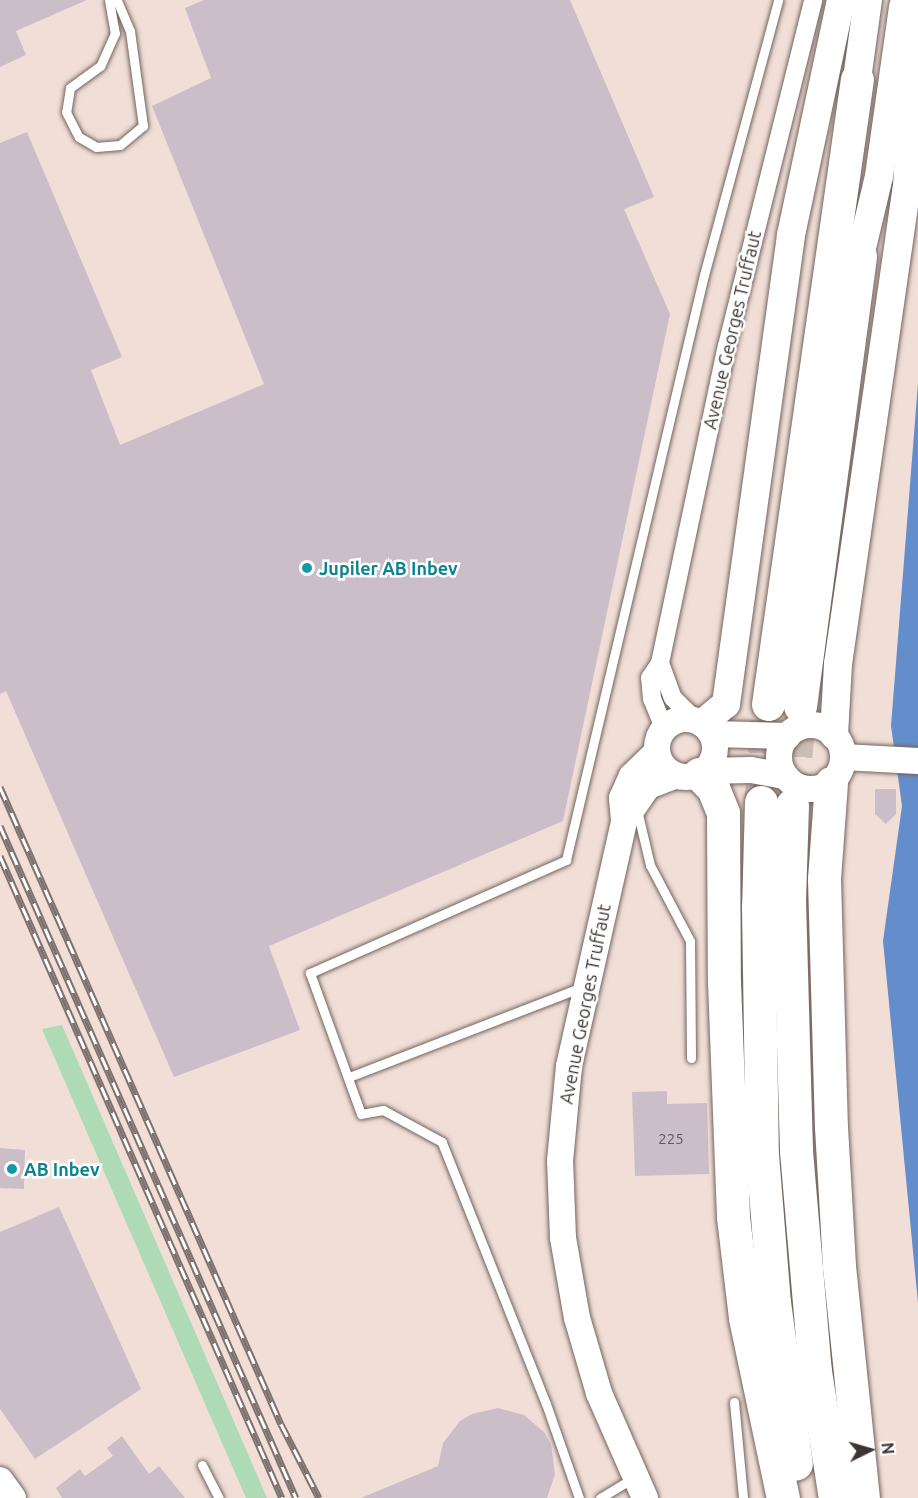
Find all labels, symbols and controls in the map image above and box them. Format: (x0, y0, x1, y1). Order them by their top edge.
street label: Avenue Georges Truffaut (699, 229, 765, 431)
place label: Jupiler AB Inbev (319, 557, 458, 579)
marker: Jupiler AB Inbev (300, 561, 314, 575)
street label: Avenue Georges Truffaut (555, 902, 615, 1106)
house number: 225 (658, 1130, 684, 1148)
place label: AB Inbev (24, 1158, 100, 1180)
marker: AB Inbev (5, 1162, 19, 1176)
north arrow (840, 1420, 900, 1480)
text: N (878, 1442, 897, 1455)

